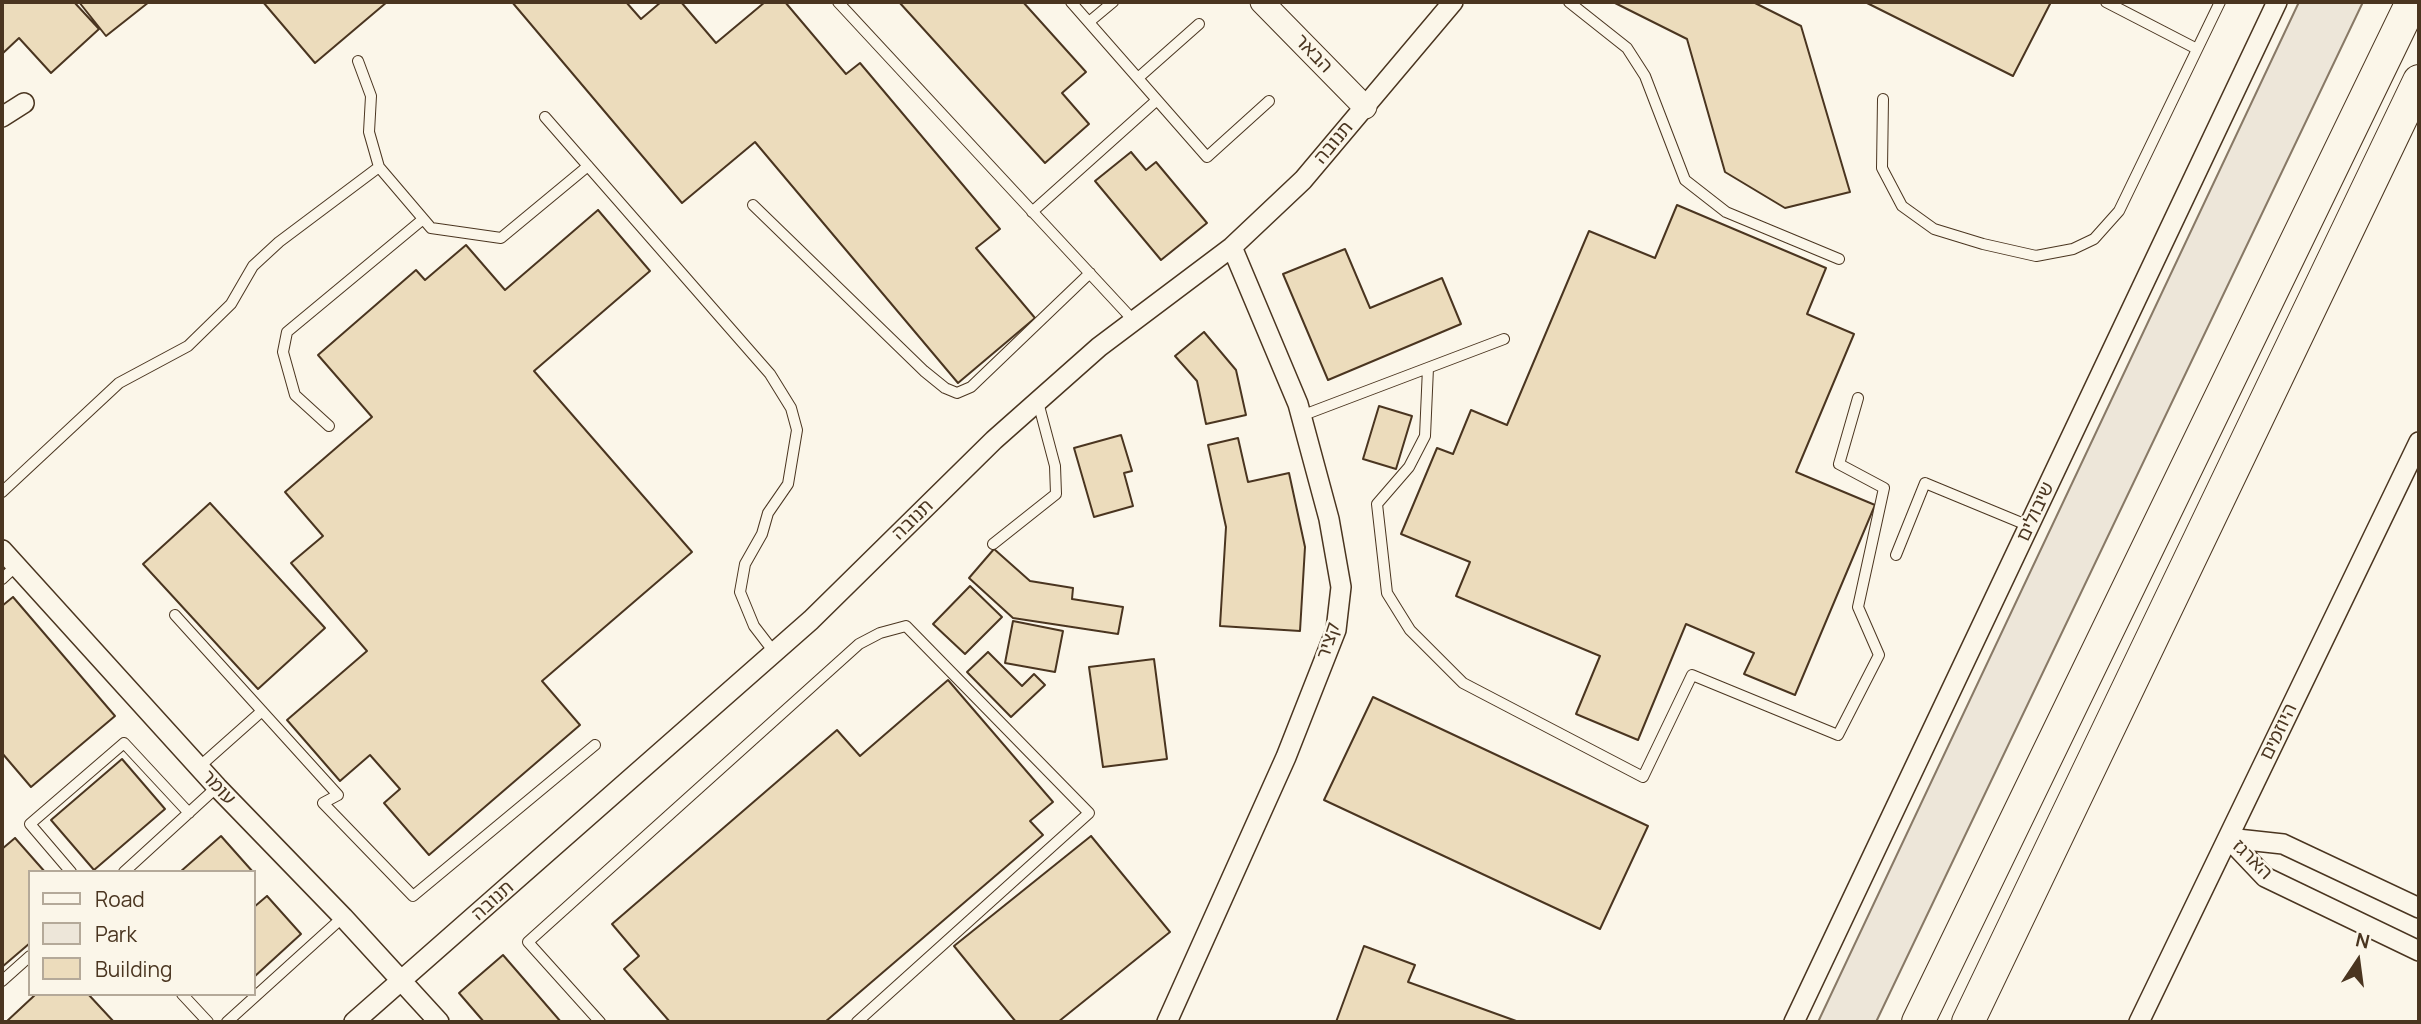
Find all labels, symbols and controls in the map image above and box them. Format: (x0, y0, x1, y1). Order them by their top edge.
street label: הבאר (1289, 30, 1337, 78)
street label: תנובה (1310, 117, 1358, 169)
street label: שיבולים (2012, 479, 2060, 545)
street label: תנובה (888, 495, 938, 545)
street label: קציר (1312, 620, 1346, 662)
street label: היוזמים (2256, 700, 2302, 764)
street label: עומר (196, 766, 240, 810)
street label: הארגז (2227, 835, 2277, 885)
legend (28, 870, 256, 996)
street label: תנובה (467, 876, 519, 926)
text: Road (95, 885, 145, 913)
text: Park (95, 920, 137, 948)
north arrow (2323, 926, 2393, 996)
text: N (2353, 926, 2372, 955)
text: Building (95, 955, 172, 983)

